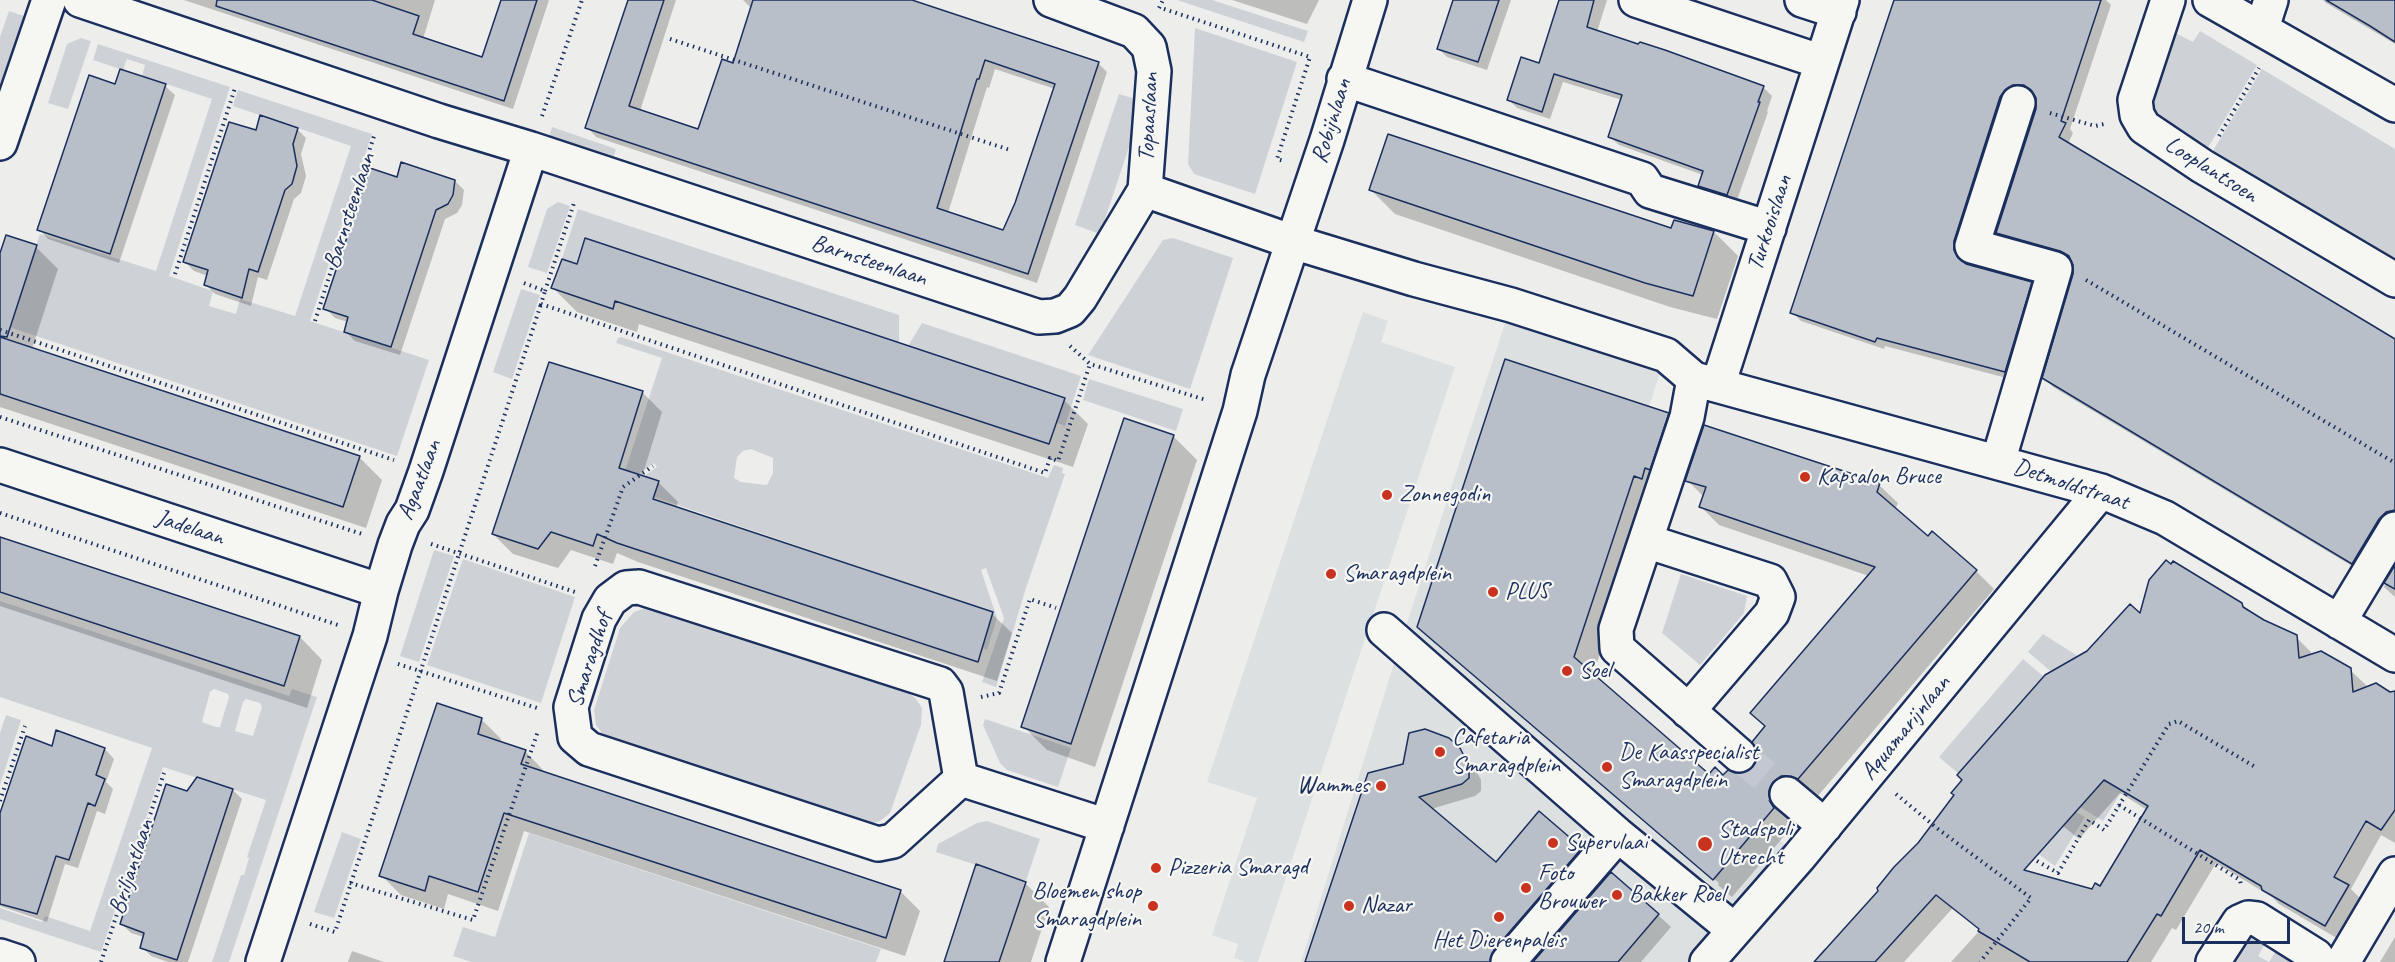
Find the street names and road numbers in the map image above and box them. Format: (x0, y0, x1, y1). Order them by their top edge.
street label: Topaaslaan (1132, 72, 1166, 162)
street label: Robijnlaan (1306, 75, 1358, 167)
street label: Looplantsoen (2159, 130, 2263, 210)
street label: Barnsteenlaan (318, 150, 382, 272)
street label: Turkooislaan (1741, 171, 1799, 275)
street label: Barnsteenlaan (808, 229, 930, 293)
street label: Agaatlaan (392, 436, 448, 524)
street label: Detmoldstraat (2010, 453, 2132, 517)
street label: Jadelaan (152, 503, 228, 553)
street label: Smaragdhof (561, 609, 619, 711)
street label: Aquamarijnlaan (1855, 670, 1957, 786)
street label: Briljantlaan (103, 816, 161, 918)

